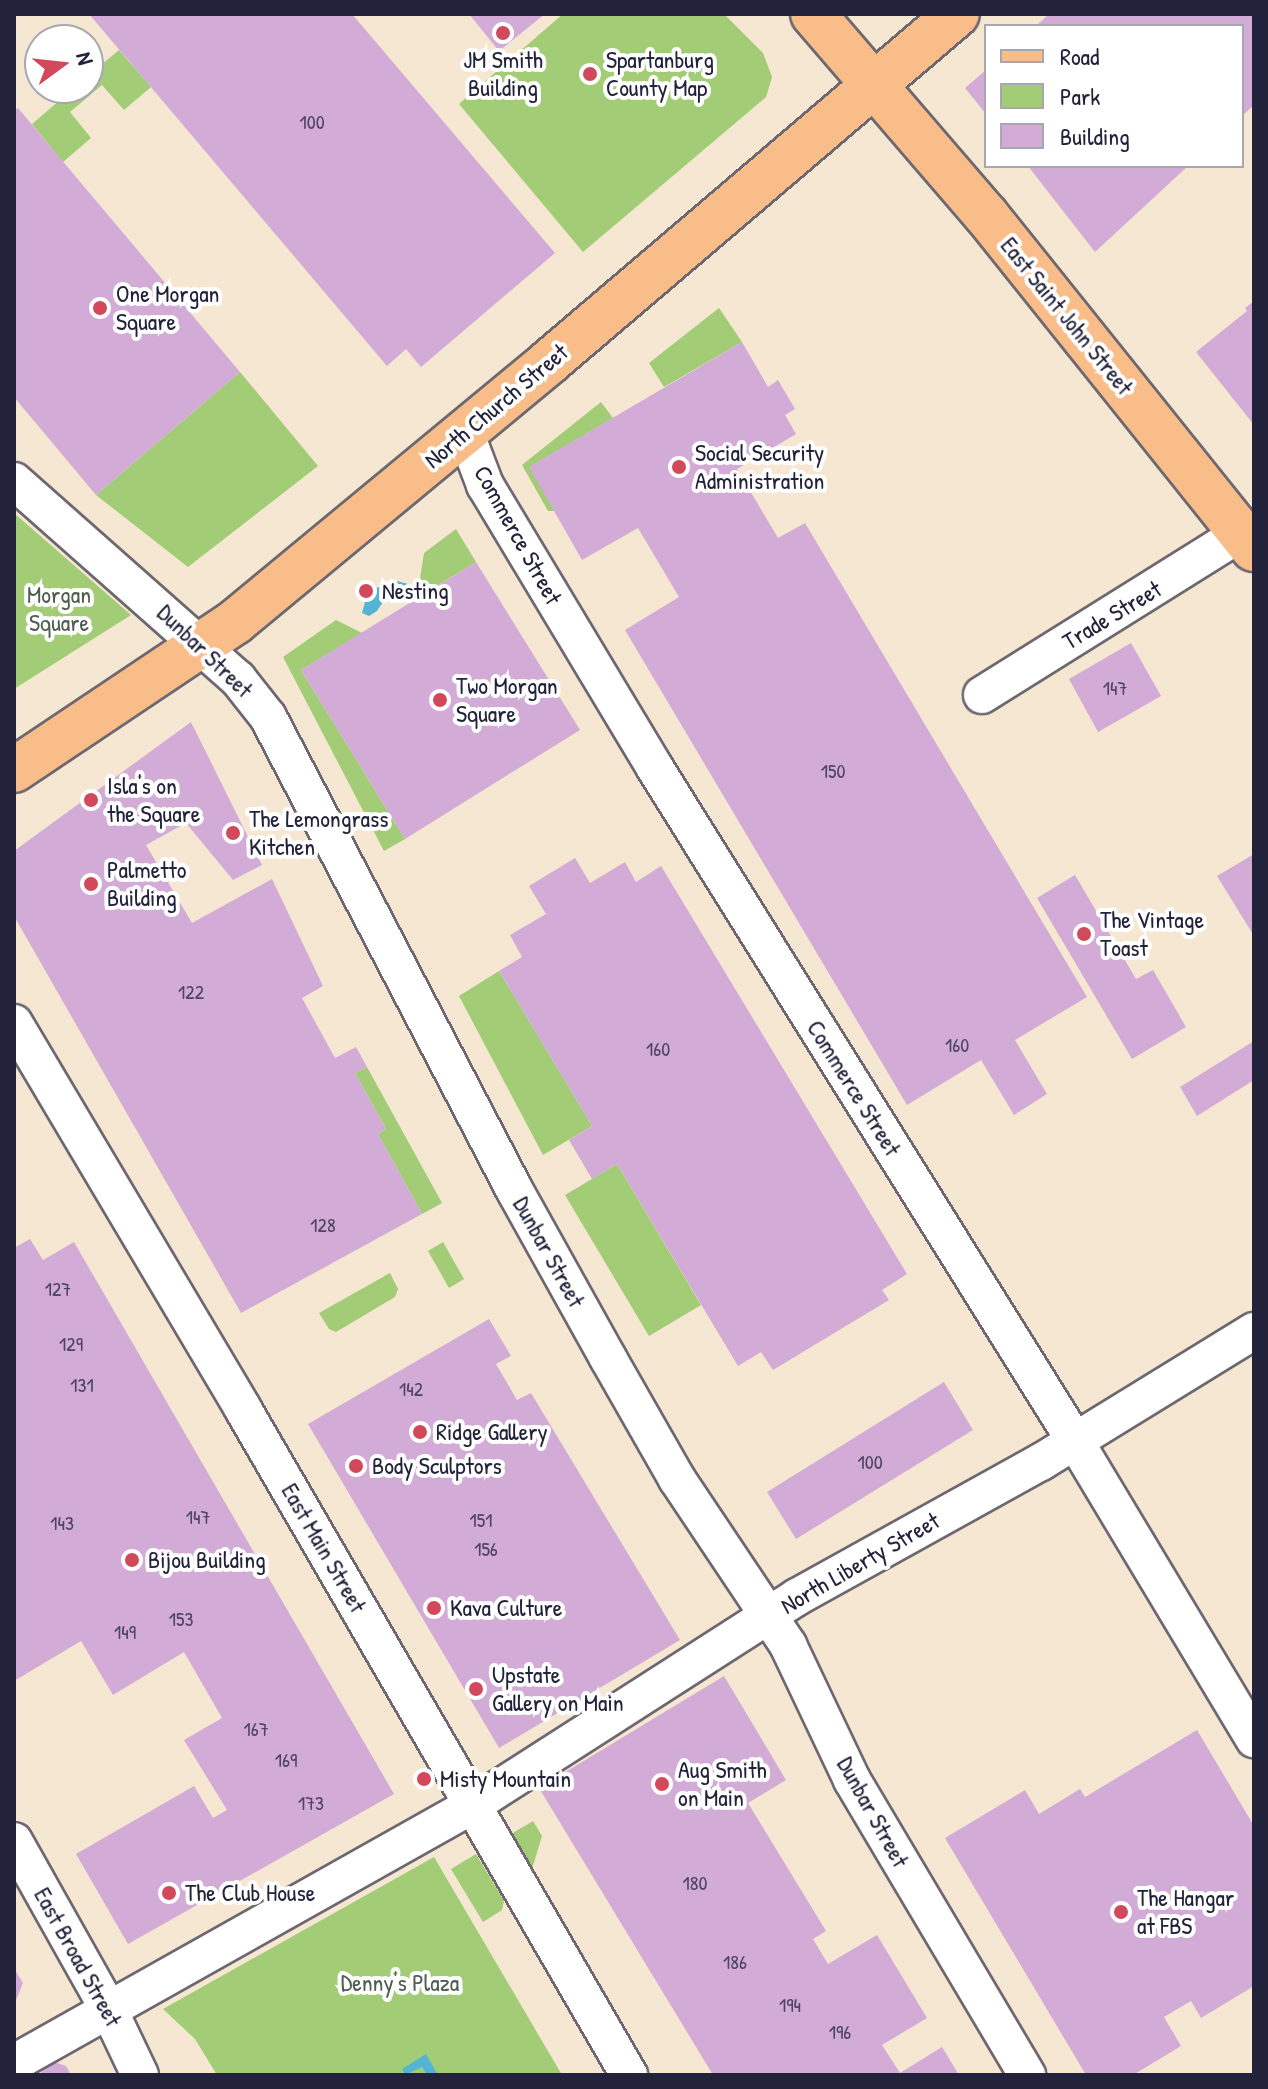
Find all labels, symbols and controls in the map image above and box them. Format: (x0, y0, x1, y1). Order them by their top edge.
north arrow (24, 24, 104, 104)
marker: JM Smith Building (494, 24, 512, 42)
legend (984, 24, 1244, 168)
text: Road (1060, 40, 1099, 72)
place label: JM Smith Building (463, 46, 543, 102)
place label: Spartanburg County Map (606, 46, 714, 102)
text: N (69, 49, 101, 68)
marker: Spartanburg County Map (581, 65, 599, 83)
text: Park (1060, 80, 1100, 112)
house number: 100 (299, 109, 325, 133)
text: Building (1060, 120, 1130, 152)
street label: East Saint John Street (995, 231, 1139, 401)
place label: One Morgan Square (116, 280, 219, 336)
marker: One Morgan Square (91, 299, 109, 317)
street label: North Church Street (418, 338, 574, 474)
place label: Social Security Administration (695, 439, 824, 495)
marker: Social Security Administration (670, 458, 688, 476)
street label: Commerce Street (468, 460, 568, 610)
street label: Trade Street (1057, 574, 1167, 656)
place label: Nesting (382, 577, 449, 605)
park label: Morgan Square (27, 581, 91, 637)
marker: Nesting (357, 582, 375, 600)
street label: Dunbar Street (151, 598, 259, 704)
place label: Two Morgan Square (456, 672, 558, 728)
house number: 147 (1103, 675, 1127, 699)
marker: Two Morgan Square (431, 691, 449, 709)
house number: 150 (821, 758, 845, 782)
place label: Isla's on the Square (107, 772, 200, 828)
marker: Isla's on the Square (82, 791, 100, 809)
place label: The Lemongrass Kitchen (249, 805, 389, 861)
marker: The Lemongrass Kitchen (224, 824, 242, 842)
place label: Palmetto Building (107, 856, 186, 912)
marker: Palmetto Building (82, 875, 100, 893)
place label: The Vintage Toast (1100, 906, 1204, 962)
marker: The Vintage Toast (1075, 925, 1093, 943)
house number: 122 (178, 979, 204, 1003)
street label: Commerce Street (801, 1015, 907, 1161)
house number: 160 (945, 1032, 969, 1056)
house number: 160 (646, 1036, 670, 1060)
street label: Dunbar Street (507, 1192, 591, 1312)
house number: 128 (310, 1212, 336, 1236)
house number: 127 (45, 1276, 71, 1300)
house number: 129 (59, 1331, 83, 1355)
house number: 131 (70, 1372, 94, 1396)
house number: 142 (399, 1376, 423, 1400)
place label: Ridge Gallery (436, 1418, 548, 1446)
marker: Ridge Gallery (411, 1423, 429, 1441)
house number: 100 (857, 1449, 883, 1473)
place label: Body Sculptors (372, 1452, 502, 1480)
marker: Body Sculptors (347, 1457, 365, 1475)
street label: East Main Street (275, 1478, 373, 1618)
house number: 147 (186, 1504, 210, 1528)
street label: North Liberty Street (776, 1506, 944, 1620)
house number: 151 (470, 1507, 492, 1531)
house number: 143 (50, 1510, 74, 1534)
house number: 156 (474, 1536, 498, 1560)
place label: Bijou Building (148, 1546, 266, 1574)
marker: Bijou Building (123, 1551, 141, 1569)
place label: Kava Culture (450, 1594, 562, 1622)
marker: Kava Culture (425, 1599, 443, 1617)
house number: 153 (169, 1606, 193, 1630)
house number: 149 (114, 1619, 136, 1643)
place label: Upstate Gallery on Main (492, 1661, 624, 1717)
marker: Upstate Gallery on Main (467, 1680, 485, 1698)
house number: 167 (243, 1716, 269, 1740)
house number: 169 (275, 1747, 297, 1771)
street label: Dunbar Street (831, 1752, 915, 1872)
place label: Aug Smith on Main (678, 1756, 767, 1812)
place label: Misty Mountain (440, 1765, 571, 1793)
marker: Misty Mountain (415, 1770, 433, 1788)
marker: Aug Smith on Main (653, 1775, 671, 1793)
house number: 173 (298, 1790, 324, 1814)
house number: 180 (683, 1870, 707, 1894)
place label: The Club House (185, 1879, 315, 1907)
street label: East Broad Street (28, 1883, 128, 2031)
marker: The Club House (160, 1884, 178, 1902)
place label: The Hangar at FBS (1137, 1884, 1234, 1940)
marker: The Hangar at FBS (1112, 1903, 1130, 1921)
house number: 186 (723, 1949, 747, 1973)
park label: Denny's Plaza (341, 1969, 459, 1997)
house number: 194 (779, 1992, 801, 2016)
house number: 196 (829, 2019, 851, 2043)

